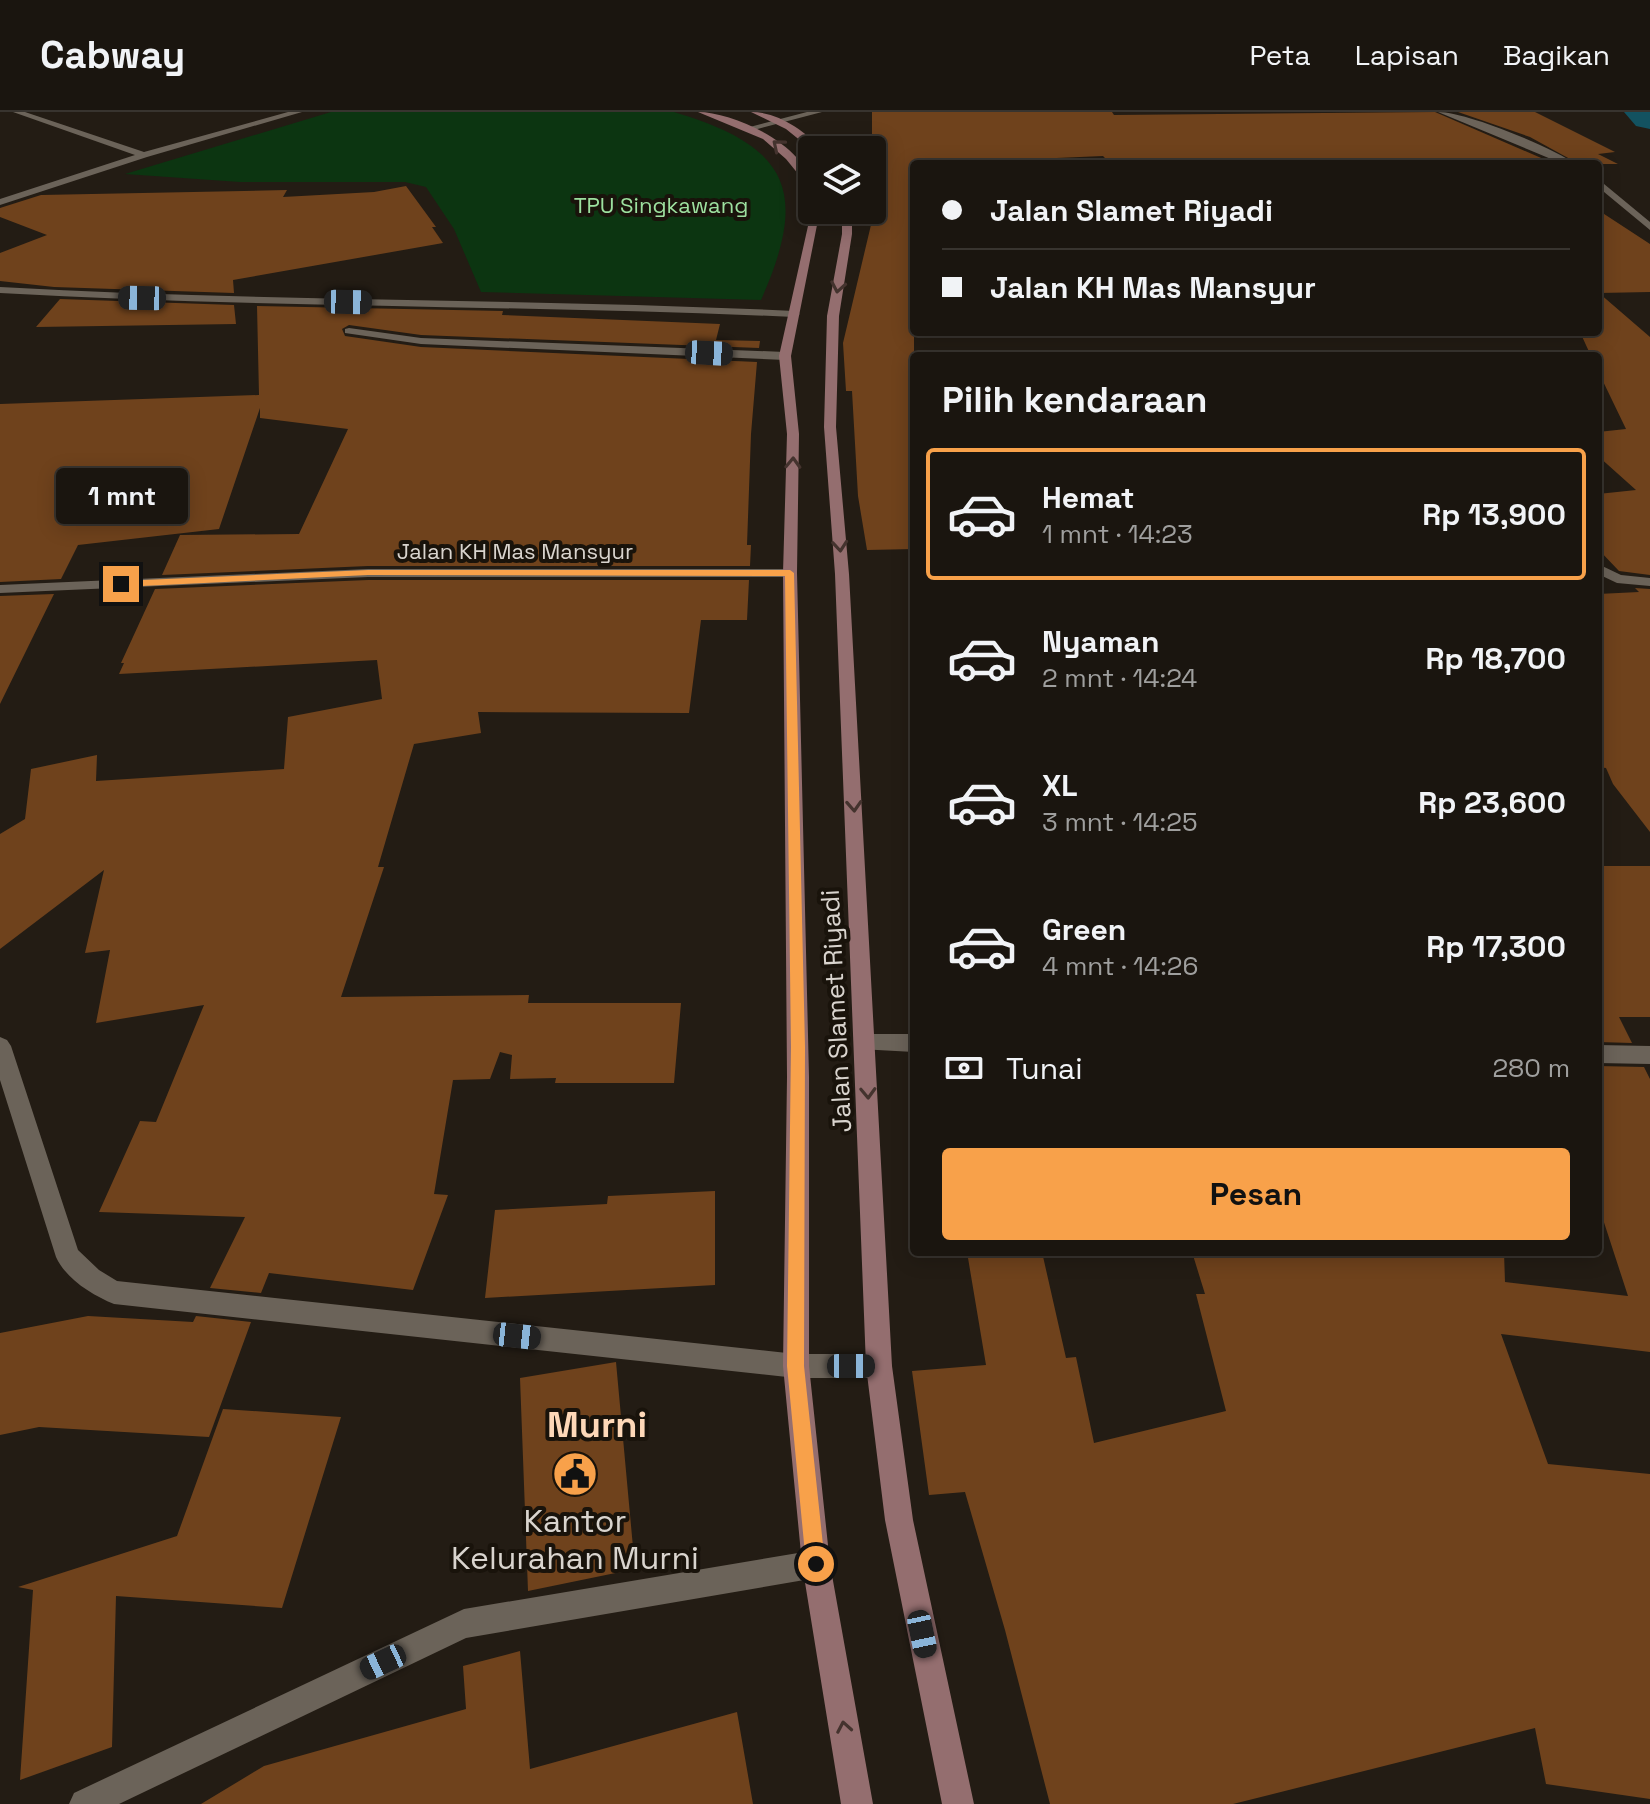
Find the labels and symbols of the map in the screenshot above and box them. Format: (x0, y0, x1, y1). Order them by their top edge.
one-way arrow (773, 140, 788, 155)
park label: TPU Singkawang (574, 191, 748, 219)
one-way arrow (830, 280, 847, 294)
car (118, 286, 166, 310)
car (324, 290, 372, 314)
car (684, 340, 734, 366)
one-way arrow (784, 456, 801, 469)
callout: 1 mnt (55, 468, 187, 524)
street label: Jalan KH Mas Mansyur (397, 537, 633, 565)
one-way arrow (831, 540, 848, 553)
route end (103, 566, 139, 602)
one-way arrow (845, 800, 862, 813)
street label: Jalan Slamet Riyadi (813, 889, 859, 1133)
one-way arrow (860, 1088, 877, 1100)
car (492, 1322, 542, 1350)
car (827, 1354, 875, 1378)
district label: Murni (547, 1402, 647, 1448)
public building icon: Kantor Kelurahan Murni (551, 1450, 599, 1498)
place label: Kantor Kelurahan Murni (451, 1501, 699, 1578)
route start (798, 1546, 834, 1582)
car (905, 1608, 939, 1660)
car (356, 1641, 410, 1683)
one-way arrow (836, 1720, 853, 1734)

